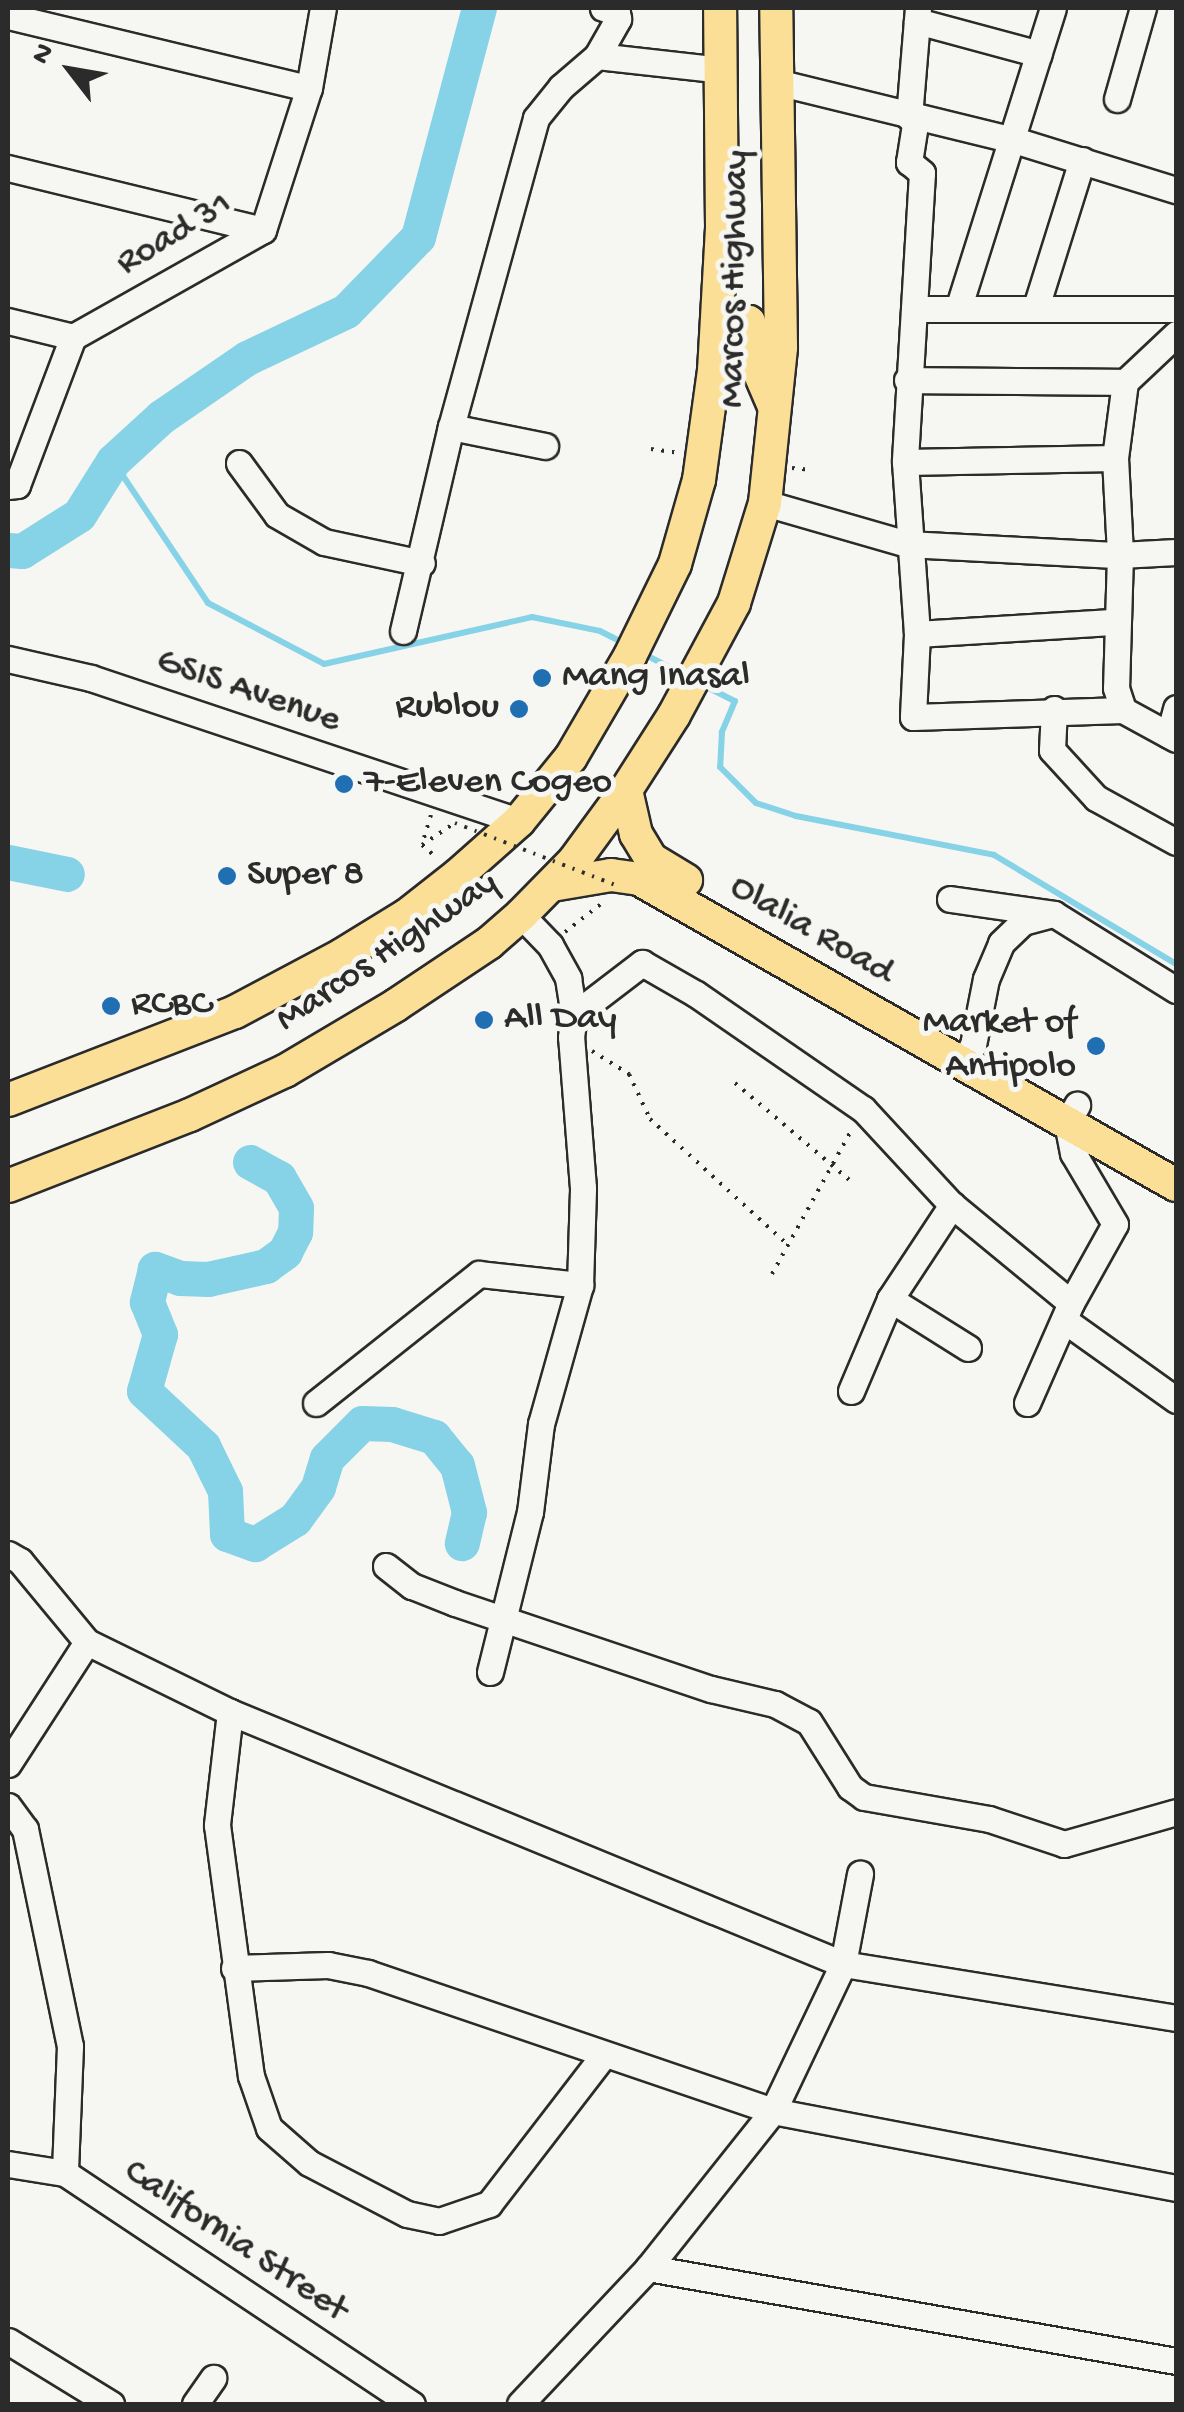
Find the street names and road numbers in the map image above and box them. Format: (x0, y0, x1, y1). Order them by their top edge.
street label: Marcos Highway (711, 150, 761, 408)
street label: Road 31 (109, 183, 241, 287)
street label: GSIS Avenue (150, 639, 346, 745)
street label: Marcos Highway (268, 862, 508, 1044)
street label: Olalia Road (721, 866, 901, 996)
street label: California Street (114, 2150, 356, 2334)

